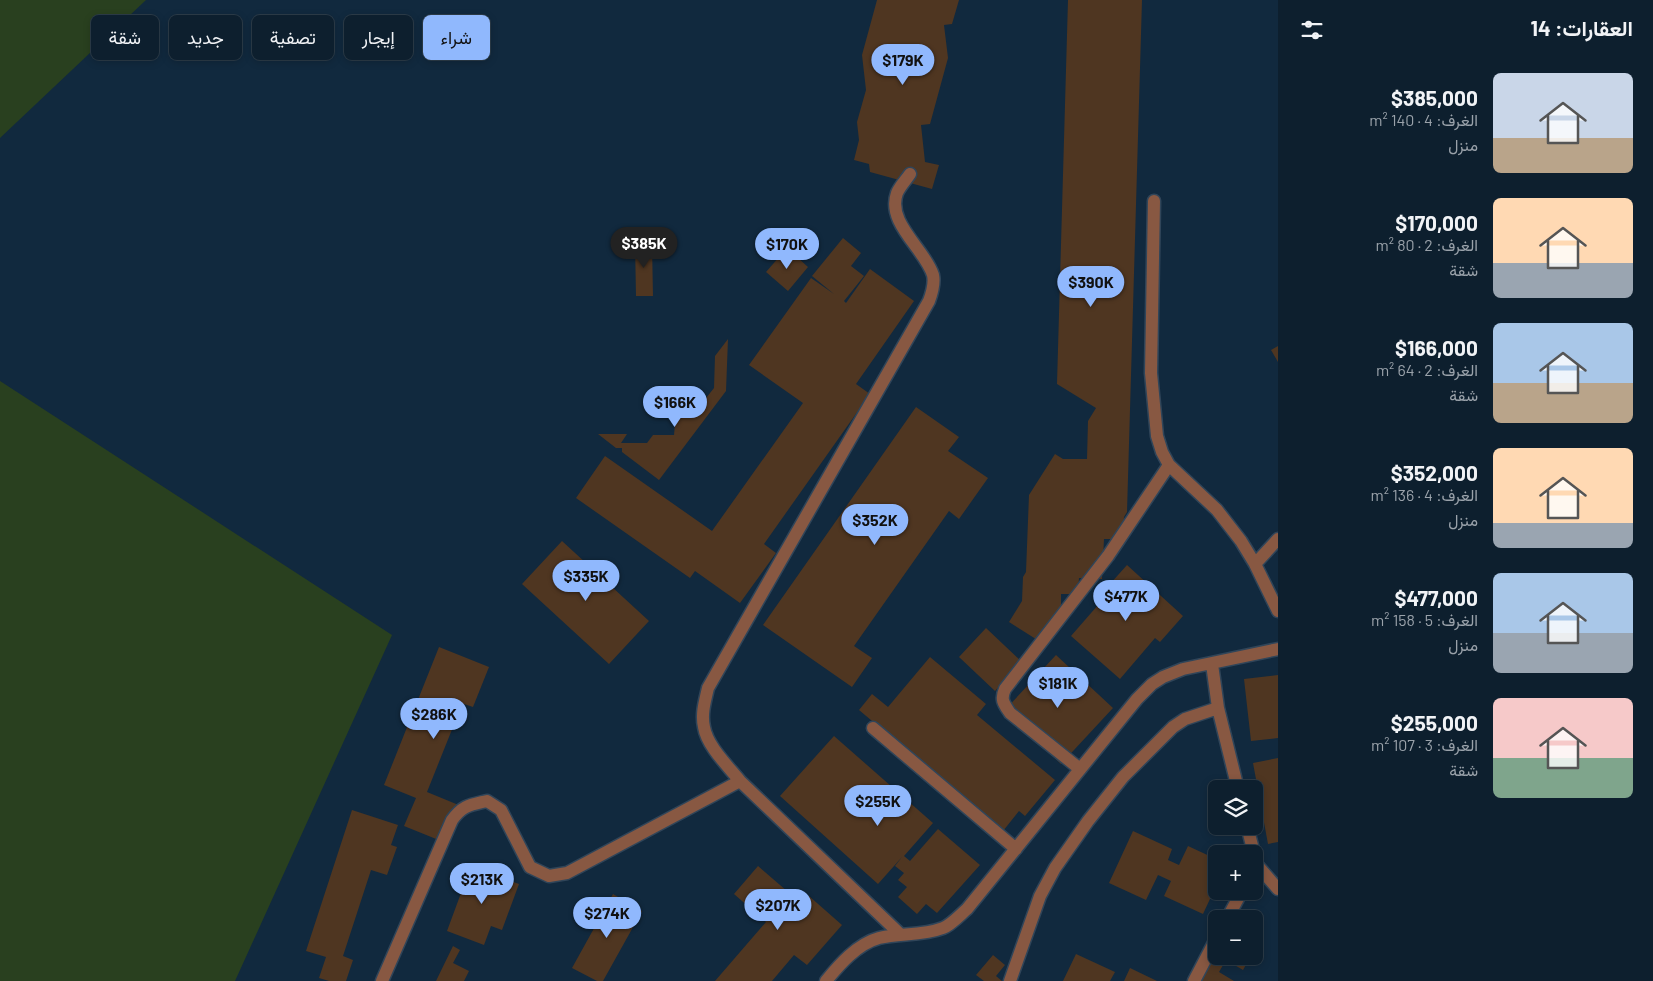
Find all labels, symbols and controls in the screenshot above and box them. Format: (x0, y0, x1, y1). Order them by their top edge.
chip: شقة (91, 15, 159, 60)
chip: جديد (169, 15, 242, 60)
chip: تصفية (252, 15, 334, 60)
chip: إيجار (344, 15, 413, 60)
chip: شراء (423, 15, 490, 60)
text: العقارات: 14 (1531, 15, 1633, 40)
icon: filters (1298, 16, 1326, 44)
pin: $179K (868, 44, 938, 86)
text: $179K (882, 50, 924, 69)
text: $385,000 (1391, 85, 1478, 110)
icon: home (1533, 93, 1593, 153)
text: الغرف: 4 · 140 m² (1369, 110, 1478, 129)
text: منزل (1448, 135, 1478, 154)
text: $170,000 (1395, 210, 1478, 235)
icon: home (1533, 218, 1593, 278)
pin: $385K (609, 226, 679, 269)
pin: $170K (752, 228, 822, 270)
text: $385K (621, 233, 667, 252)
text: $170K (766, 234, 808, 253)
text: الغرف: 2 · 80 m² (1376, 235, 1478, 254)
text: شقة (1449, 260, 1478, 279)
pin: $390K (1056, 266, 1126, 308)
text: $390K (1068, 272, 1114, 291)
text: $166,000 (1395, 335, 1478, 360)
icon: home (1533, 343, 1593, 403)
text: الغرف: 2 · 64 m² (1376, 360, 1478, 379)
text: شقة (1449, 385, 1478, 404)
pin: $166K (640, 386, 710, 428)
text: $166K (654, 392, 696, 411)
text: $352,000 (1391, 460, 1478, 485)
icon: home (1533, 468, 1593, 528)
text: الغرف: 4 · 136 m² (1371, 485, 1478, 504)
pin: $352K (840, 504, 910, 546)
text: $352K (852, 510, 898, 529)
text: منزل (1448, 510, 1478, 529)
pin: $335K (551, 560, 621, 602)
text: $335K (563, 566, 609, 585)
pin: $477K (1091, 580, 1161, 622)
text: $477,000 (1394, 585, 1478, 610)
text: $477K (1104, 586, 1148, 605)
icon: home (1533, 593, 1593, 653)
text: الغرف: 5 · 158 m² (1371, 610, 1478, 629)
text: منزل (1448, 635, 1478, 654)
pin: $181K (1023, 666, 1093, 709)
text: $181K (1039, 673, 1077, 692)
pin: $286K (399, 698, 469, 740)
text: $286K (411, 704, 457, 723)
text: $255,000 (1391, 710, 1478, 735)
icon: home (1533, 718, 1593, 778)
text: الغرف: 3 · 107 m² (1371, 735, 1478, 754)
text: شقة (1449, 760, 1478, 779)
map controls (1208, 780, 1263, 965)
button: layers (1208, 780, 1263, 835)
pin: $255K (843, 784, 913, 827)
text: $255K (855, 791, 901, 810)
button: + (1208, 845, 1263, 900)
pin: $213K (447, 862, 517, 905)
text: $213K (461, 869, 503, 888)
pin: $207K (743, 888, 813, 931)
text: $207K (755, 895, 801, 914)
pin: $274K (572, 896, 642, 939)
text: $274K (584, 903, 630, 922)
button: − (1208, 910, 1263, 965)

